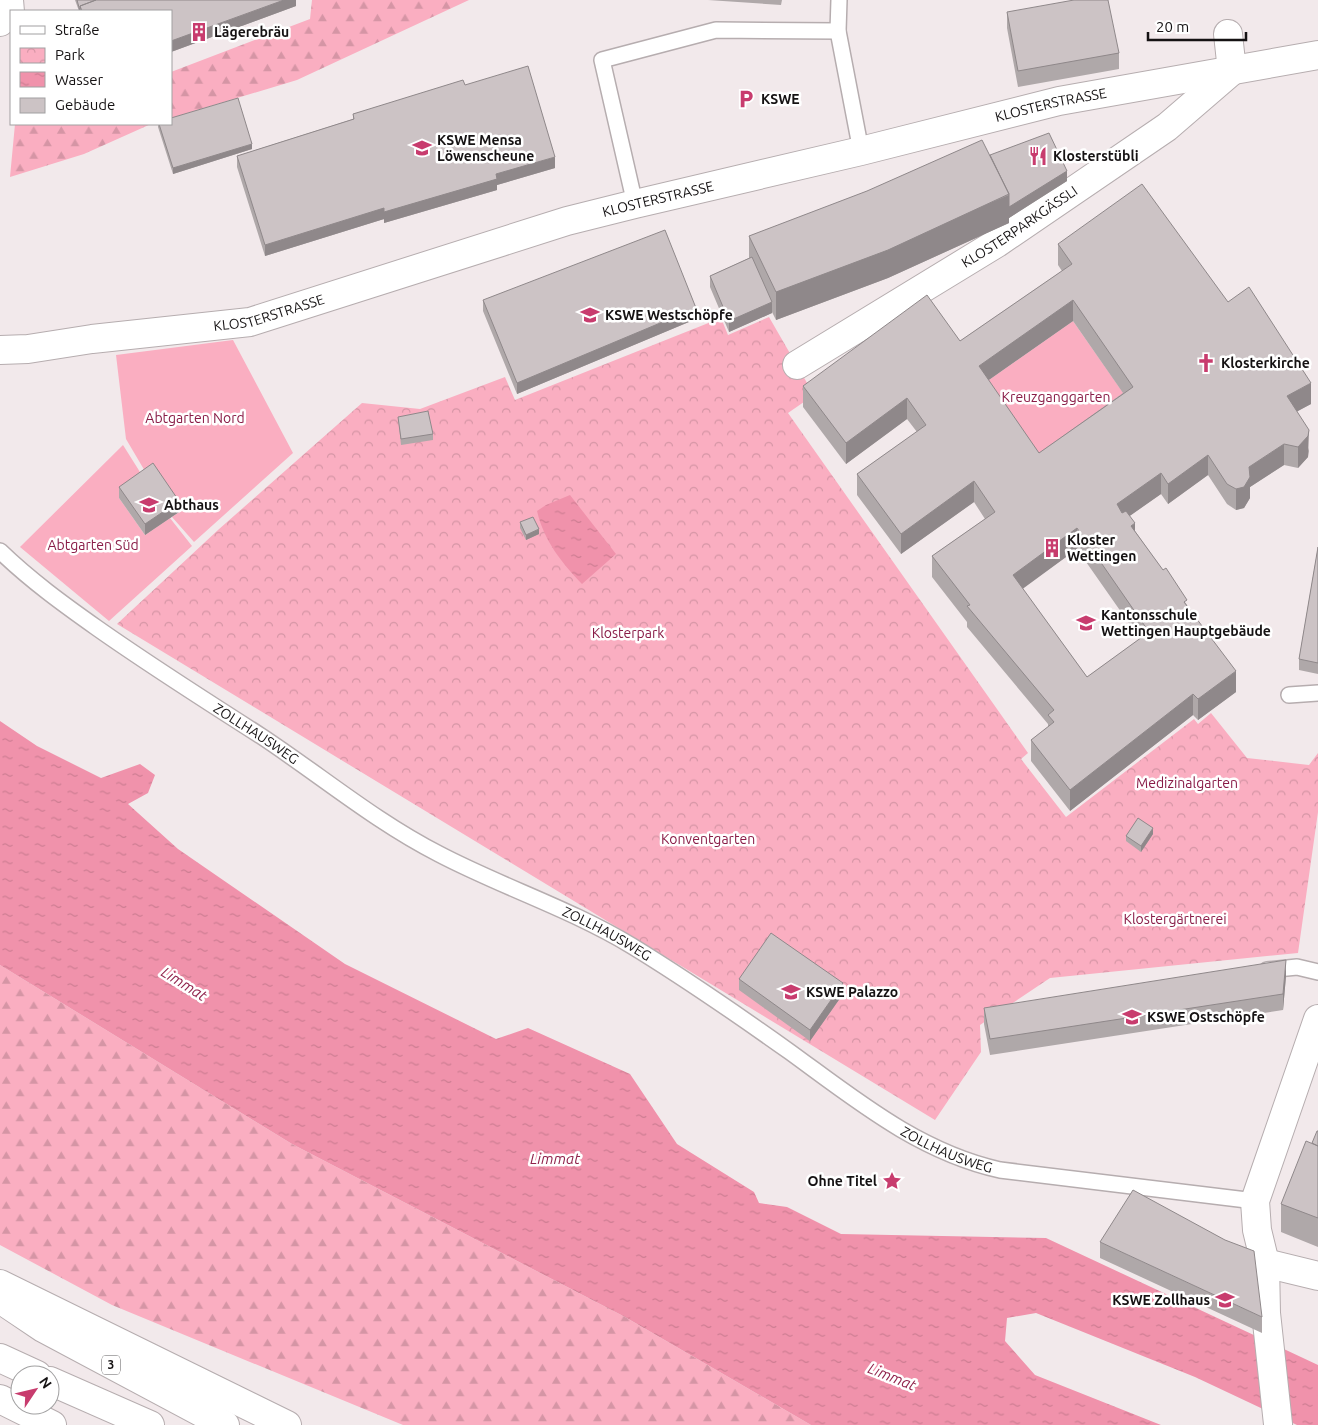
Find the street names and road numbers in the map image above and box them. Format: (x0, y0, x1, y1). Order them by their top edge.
street label: KLOSTERSTRASSE (993, 85, 1108, 125)
street label: KLOSTERSTRASSE (601, 178, 715, 220)
street label: KLOSTERPARKGÄSSLI (959, 183, 1080, 271)
street label: KLOSTERSTRASSE (213, 291, 326, 334)
street label: ZOLLHAUSWEG (211, 700, 302, 767)
street label: ZOLLHAUSWEG (560, 903, 654, 964)
street label: ZOLLHAUSWEG (898, 1123, 994, 1176)
road number: 3 (102, 1356, 120, 1374)

